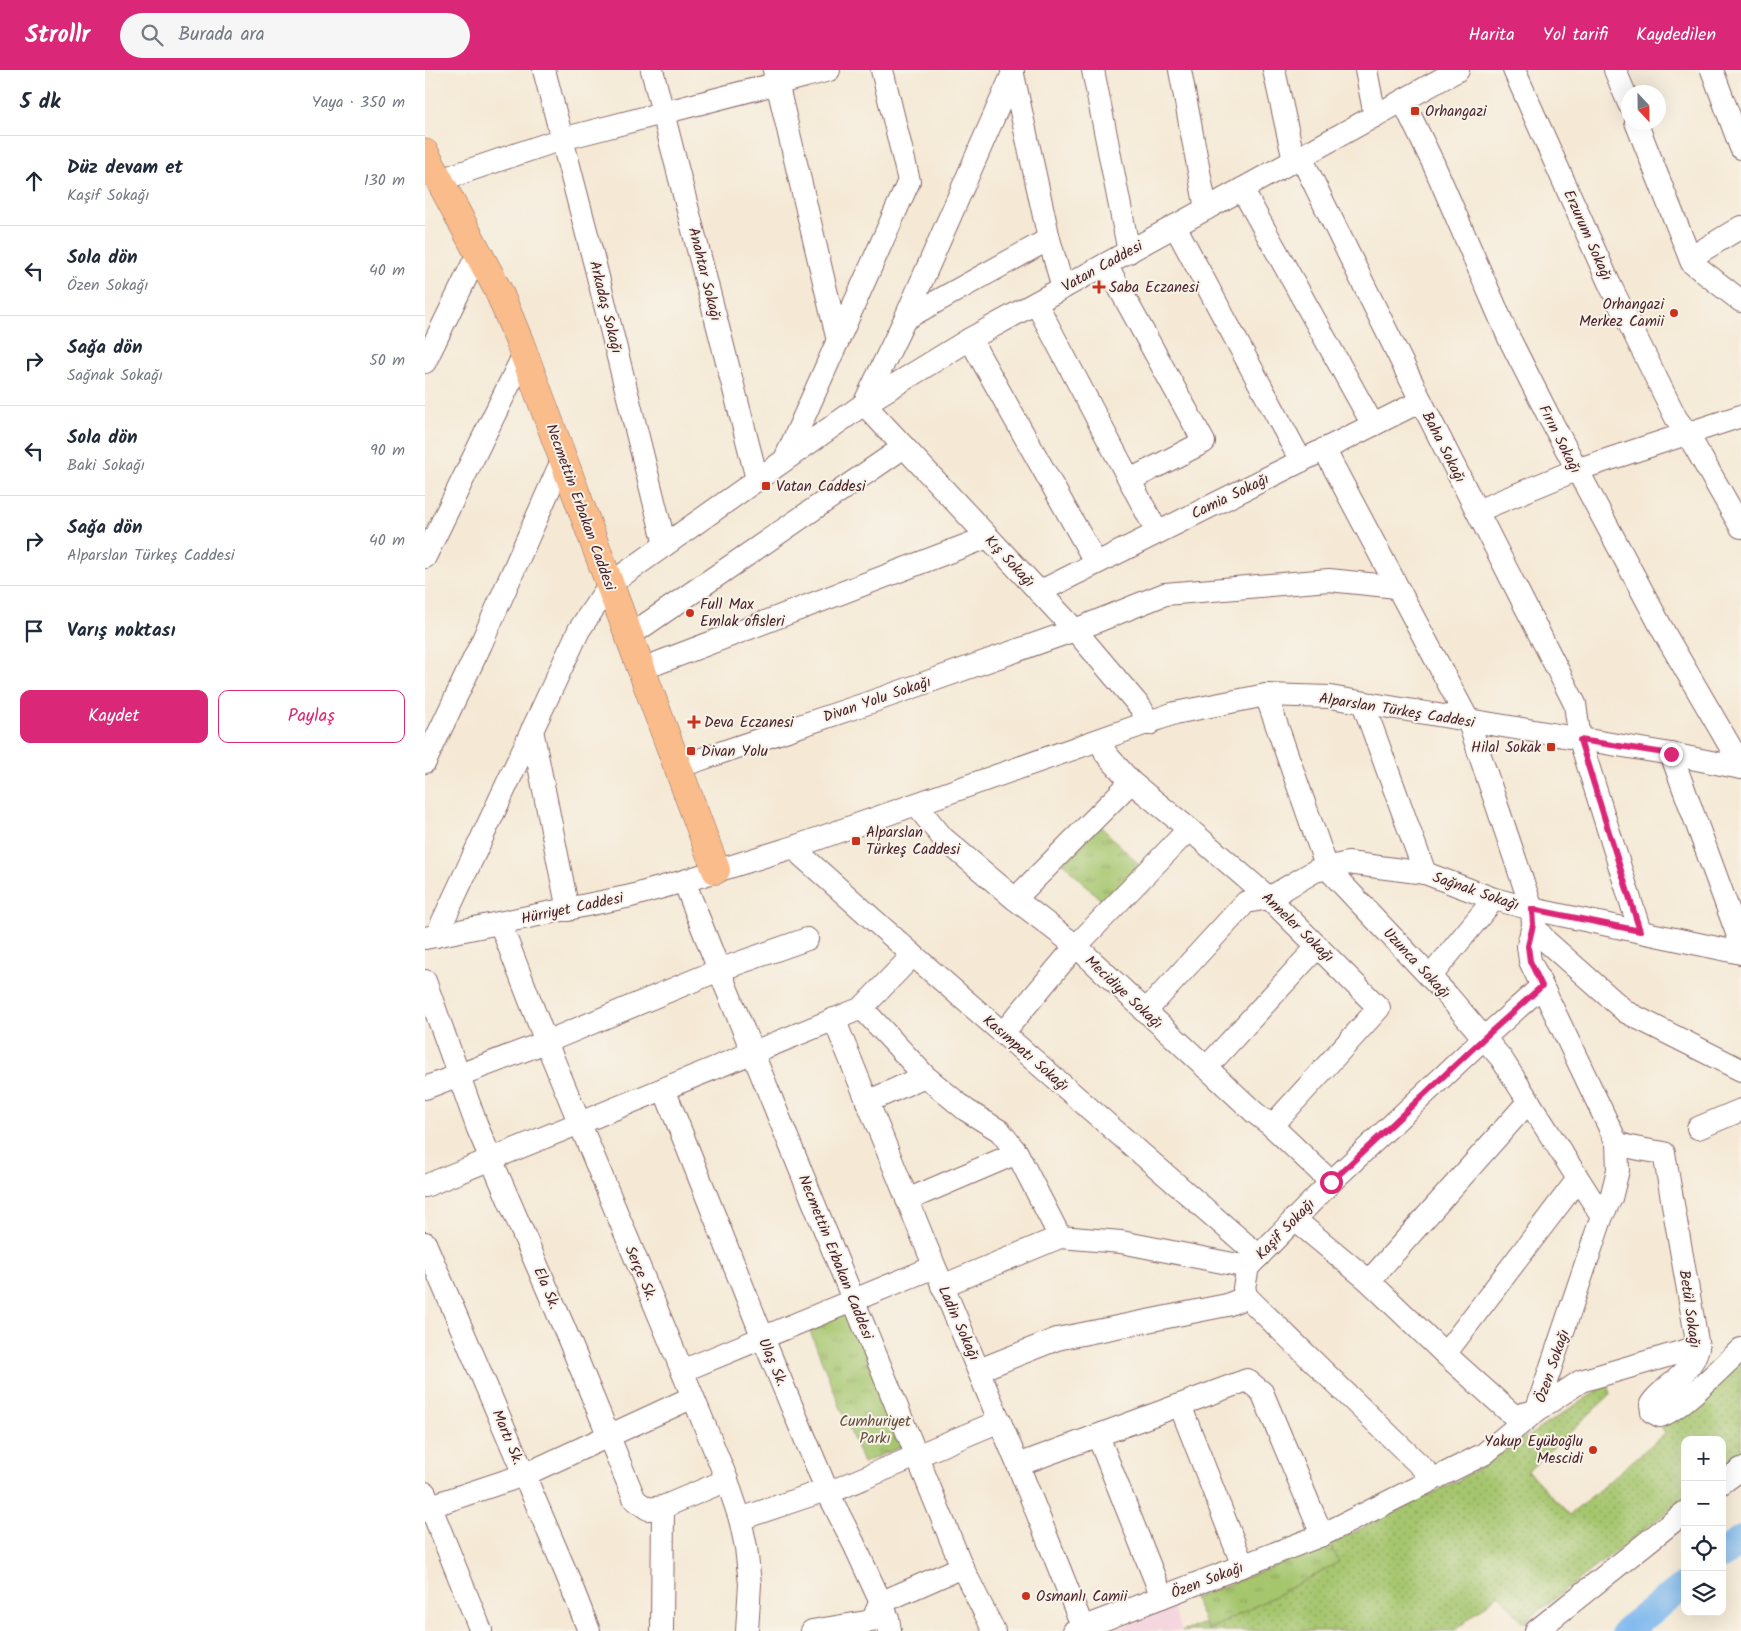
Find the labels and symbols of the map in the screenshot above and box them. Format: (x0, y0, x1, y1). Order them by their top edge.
north arrow (1621, 85, 1666, 130)
place label: Orhangazi (1425, 100, 1488, 124)
marker: Orhangazi (1409, 105, 1421, 117)
street label: Erzurum Sokağı (1556, 186, 1618, 285)
street label: Anahtar Sokağı (681, 225, 727, 324)
street label: Vatan Caddesi (1057, 234, 1149, 299)
street label: Arkadaş Sokağı (582, 258, 628, 356)
place label: Saba Eczanesi (1109, 276, 1200, 300)
marker: Saba Eczanesi (1093, 281, 1105, 293)
place label: Orhangazi Merkez Camii (1579, 293, 1665, 334)
marker: Orhangazi Merkez Camii (1668, 307, 1680, 319)
street label: Fırın Sokağı (1532, 401, 1587, 478)
street label: Baha Sokağı (1415, 407, 1471, 488)
street label: Necmettin Erbakan Caddesi (539, 421, 622, 595)
street label: Camia Sokağı (1187, 468, 1274, 526)
place label: Vatan Caddesi (776, 475, 867, 499)
marker: Vatan Caddesi (760, 480, 772, 492)
street label: Kış Sokağı (978, 530, 1040, 594)
place label: Full Max Emlak ofisleri (700, 593, 786, 634)
marker: Full Max Emlak ofisleri (684, 607, 696, 619)
street label: Divan Yolu Sokağı (820, 670, 935, 730)
street label: Alparslan Türkeş Caddesi (1317, 687, 1478, 735)
place label: Deva Eczanesi (704, 711, 795, 735)
marker: Deva Eczanesi (688, 716, 700, 728)
place label: Hilal Sokak (1471, 736, 1542, 760)
place label: Divan Yolu (701, 740, 768, 764)
marker: Hilal Sokak (1545, 741, 1557, 753)
route end (1660, 743, 1683, 766)
marker: Divan Yolu (685, 745, 697, 757)
place label: Alparslan Türkeş Caddesi (866, 821, 961, 862)
marker: Alparslan Türkeş Caddesi (850, 835, 862, 847)
street label: Sağnak Sokağı (1429, 866, 1522, 918)
street label: Hürriyet Caddesi (519, 886, 627, 932)
street label: Anneler Sokağı (1255, 887, 1339, 969)
street label: Uzunca Sokağı (1377, 922, 1456, 1005)
street label: Mecidiye Sokağı (1079, 950, 1168, 1035)
street label: Kasımpatı Sokağı (977, 1009, 1074, 1098)
street label: Necmettin Erbakan Caddesi (791, 1171, 880, 1345)
route start (1320, 1171, 1343, 1194)
street label: Kaşif Sokağı (1250, 1193, 1321, 1266)
street label: Serçe Sk. (618, 1242, 662, 1305)
street label: Ela Sk. (526, 1263, 566, 1313)
street label: Betül Sokağı (1672, 1268, 1706, 1350)
street label: Ladin Sokağı (931, 1282, 985, 1365)
street label: Özen Sokağı (1529, 1326, 1577, 1406)
street label: Ulaş Sk. (751, 1334, 793, 1390)
street label: Martı Sk. (485, 1406, 529, 1469)
park label: Cumhuriyet Parkı (839, 1410, 911, 1451)
place label: Yakup Eyüboğlu Mescidi (1484, 1430, 1584, 1471)
marker: Yakup Eyüboğlu Mescidi (1587, 1444, 1599, 1456)
street label: Özen Sokağı (1167, 1556, 1247, 1606)
place label: Osmanlı Camii (1036, 1585, 1129, 1609)
marker: Osmanlı Camii (1020, 1590, 1032, 1602)

